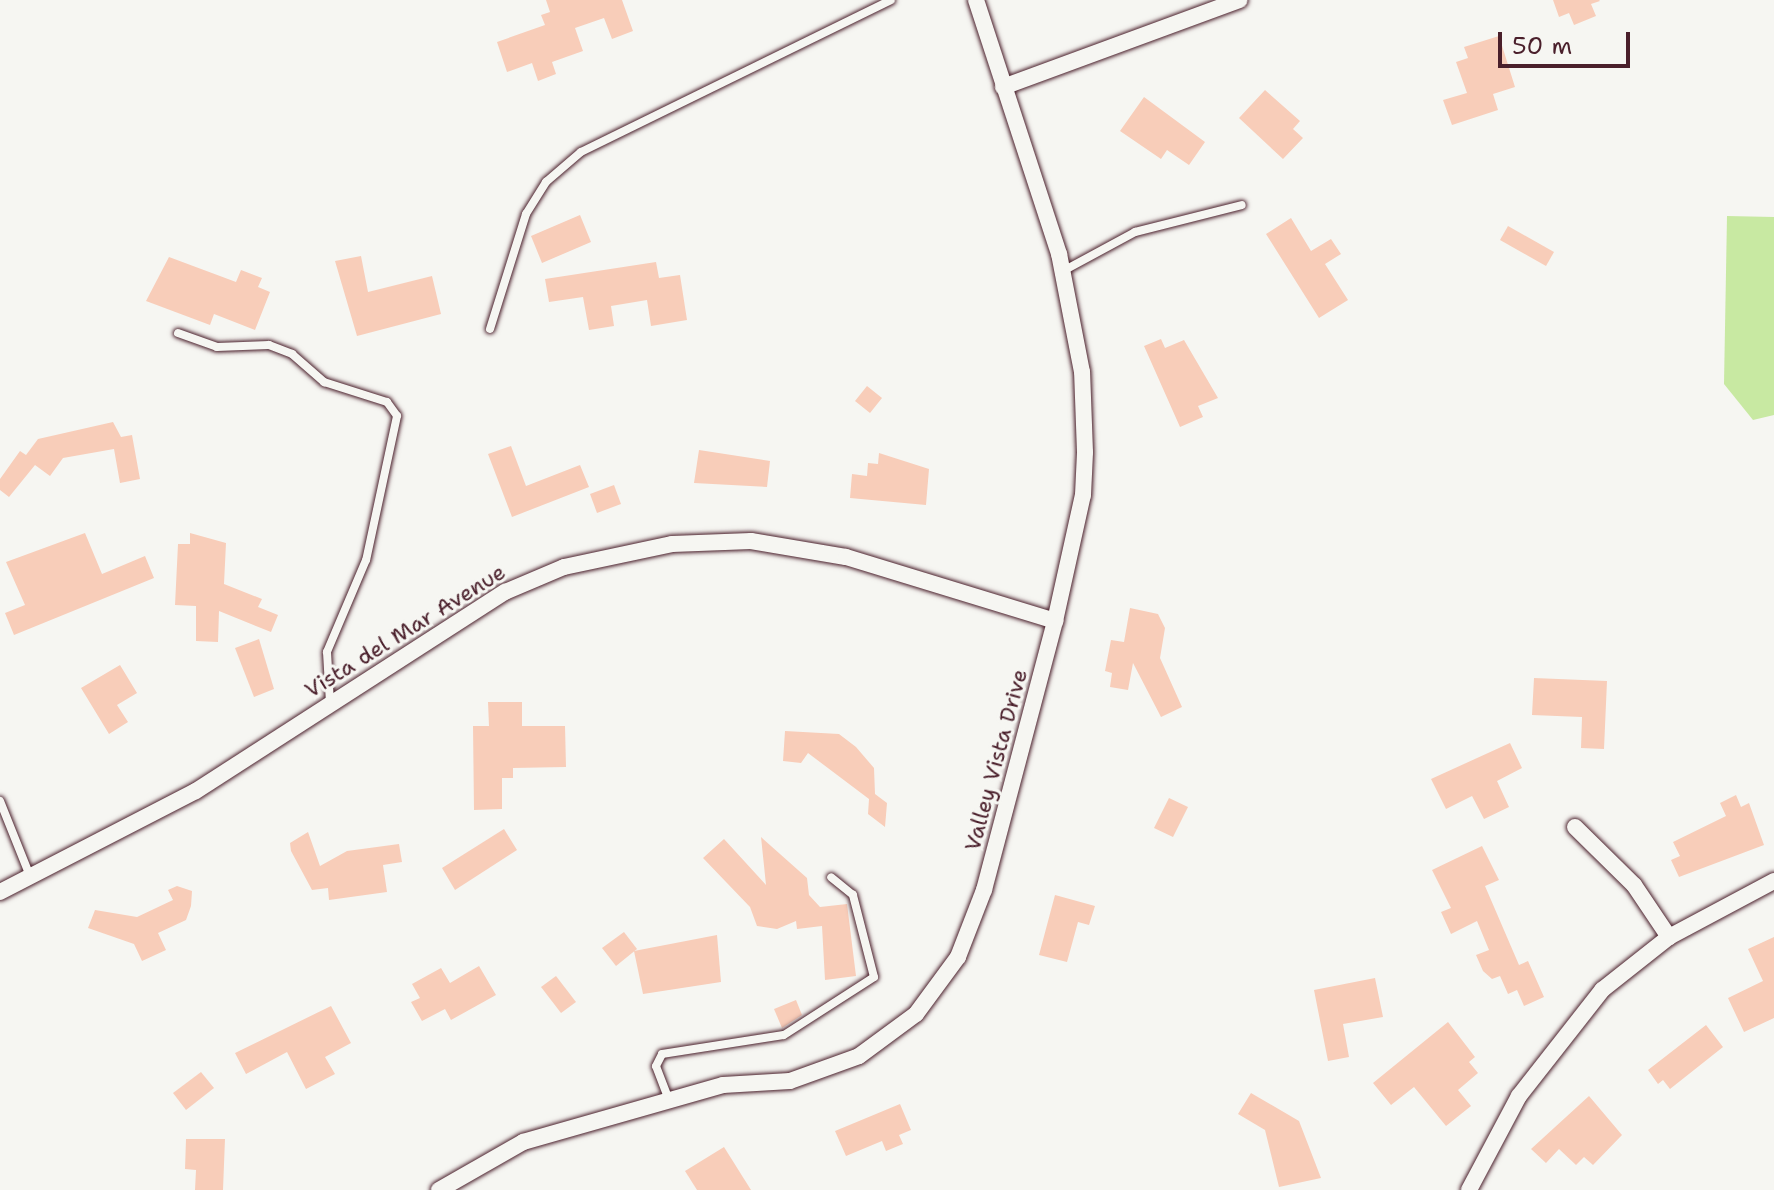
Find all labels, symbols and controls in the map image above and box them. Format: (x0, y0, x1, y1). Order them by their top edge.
scale bar (1502, 16, 1634, 66)
text: 50 m (1512, 30, 1572, 62)
street label: Vista del Mar Avenue (300, 558, 510, 704)
street label: Valley Vista Drive (959, 666, 1033, 854)

